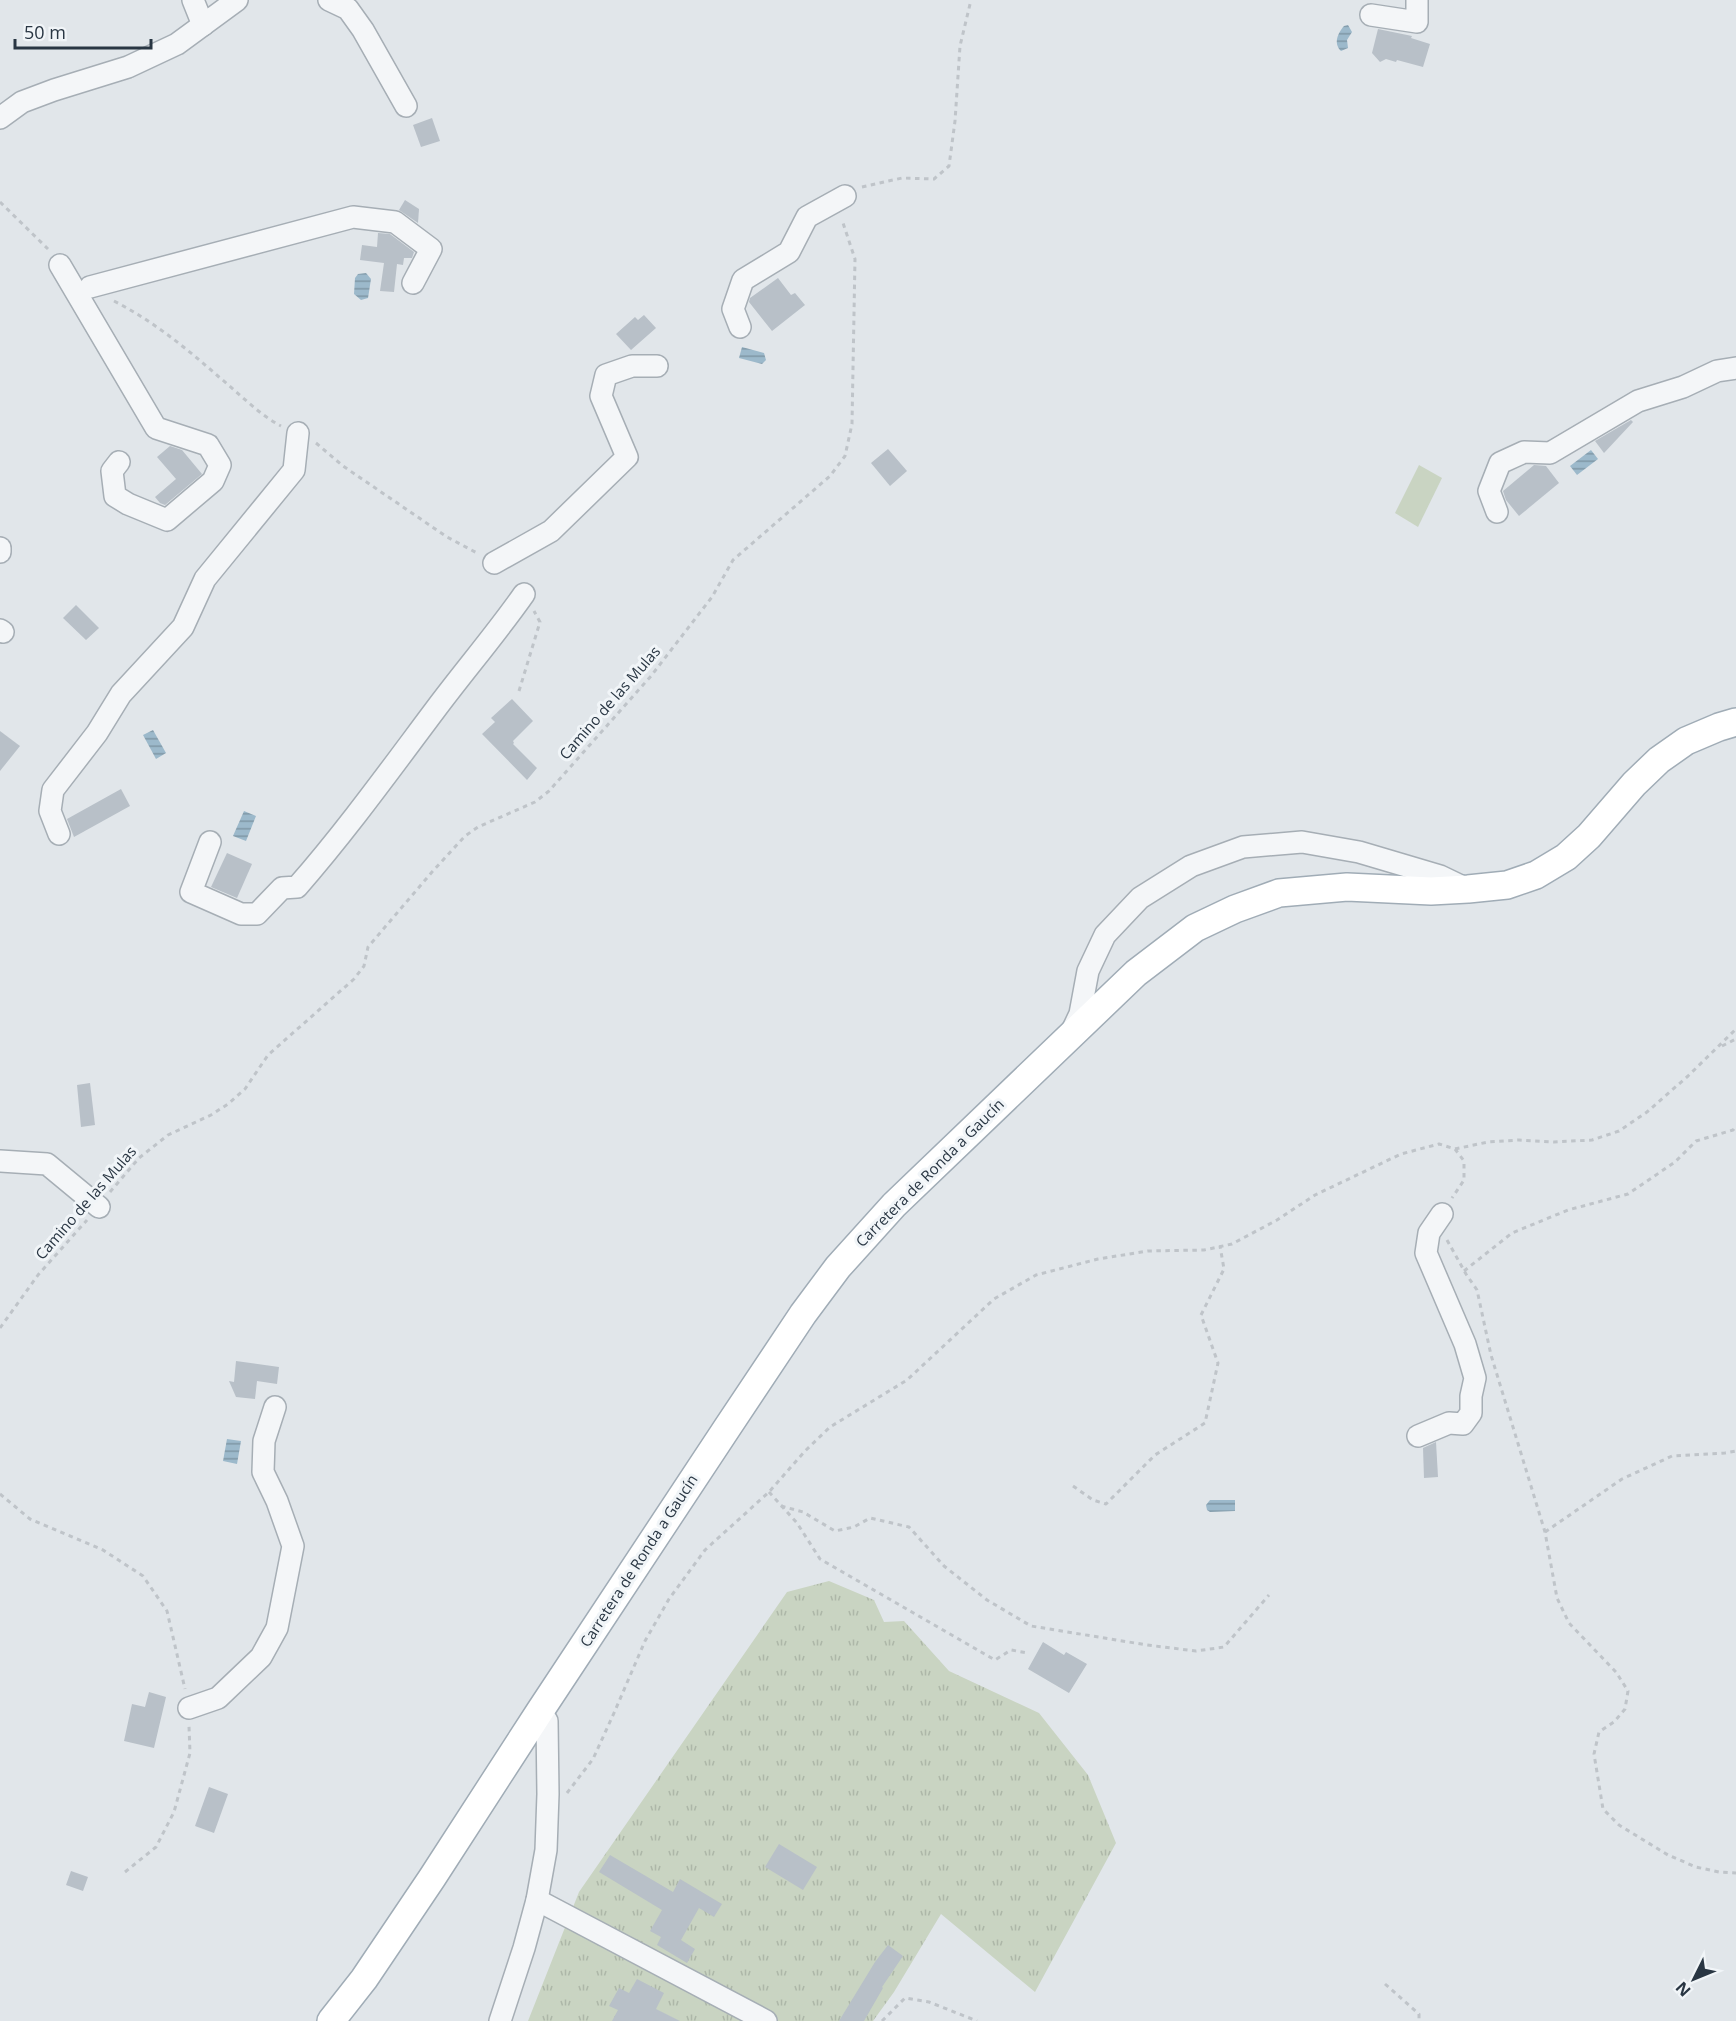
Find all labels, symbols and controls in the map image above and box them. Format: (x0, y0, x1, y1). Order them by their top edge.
scale bar (15, 12, 152, 50)
text: 50 m (24, 20, 66, 44)
street label: Camino de las Mulas (554, 641, 664, 763)
street label: Carretera de Ronda a Gaucín (851, 1094, 1008, 1251)
street label: Camino de las Mulas (30, 1141, 140, 1263)
street label: Carretera de Ronda a Gaucín (575, 1470, 702, 1651)
north arrow (1664, 1949, 1724, 2009)
text: N (1671, 1977, 1696, 2001)

